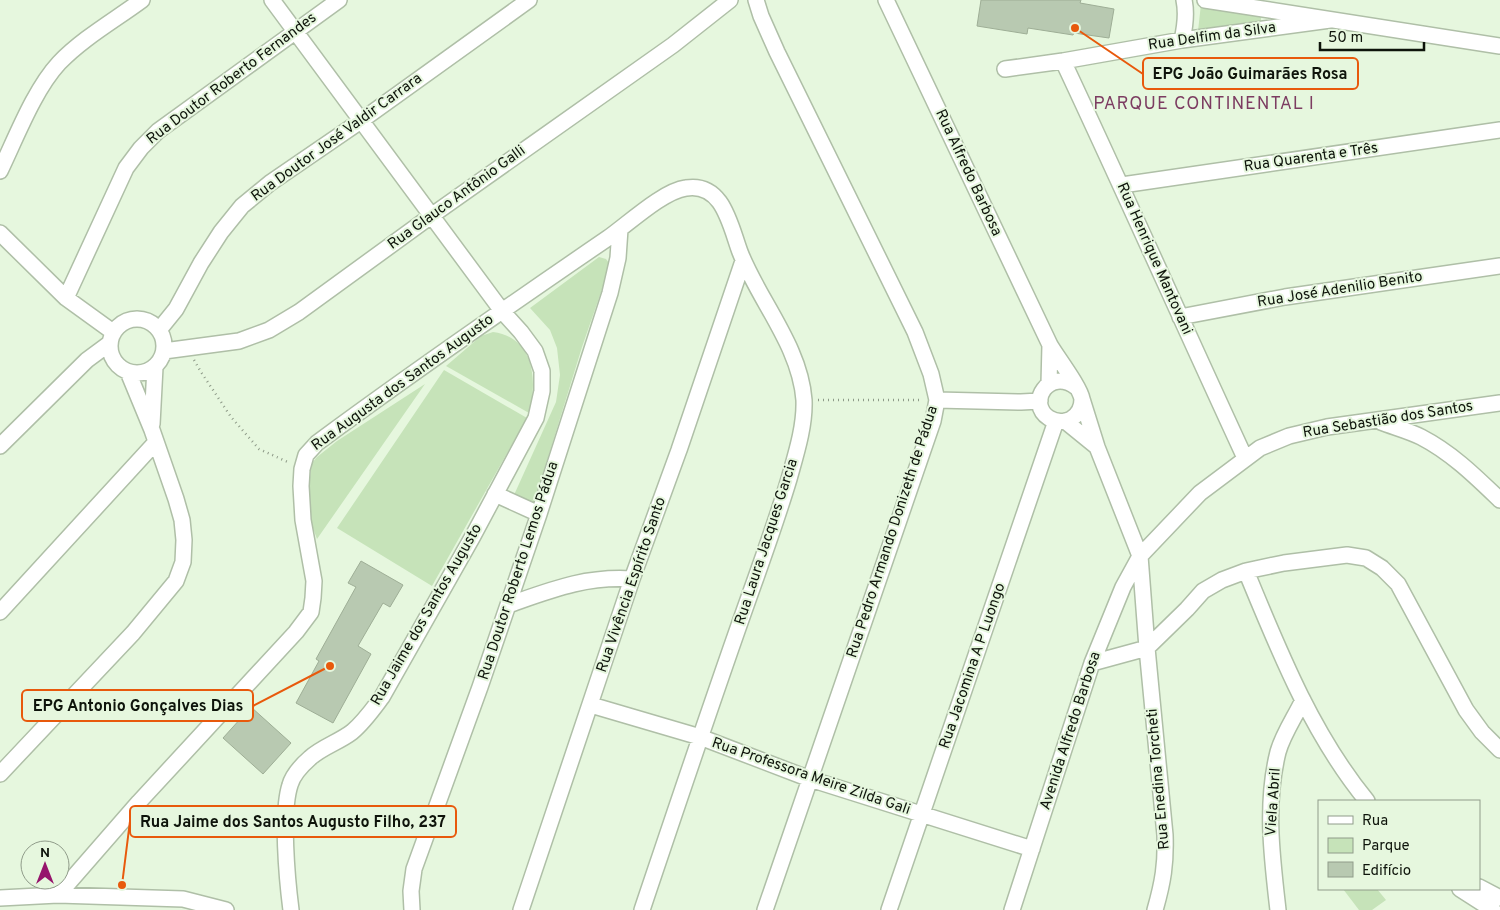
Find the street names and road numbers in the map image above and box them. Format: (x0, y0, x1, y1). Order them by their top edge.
street label: Rua Doutor Roberto Fernandes (143, 9, 321, 149)
street label: Rua Delfim da Silva (1147, 19, 1277, 55)
street label: Rua Doutor José Valdir Carrara (248, 70, 426, 206)
street label: Rua Alfredo Barbosa (930, 107, 1006, 239)
street label: Rua Quarenta e Três (1243, 139, 1379, 177)
street label: Rua Glauco Antônio Galli (384, 142, 530, 254)
street label: Rua Henrique Mantovani (1112, 180, 1196, 338)
street label: Rua José Adenilio Benito (1256, 268, 1424, 312)
street label: Rua Augusta dos Santos Augusto (308, 310, 498, 456)
street label: Rua Sebastião dos Santos (1301, 397, 1475, 443)
street label: Rua Pedro Armando Donizeth de Pádua (843, 403, 943, 661)
street label: Rua Laura Jacques Garcia (731, 456, 803, 628)
street label: Rua Doutor Roberto Lemos Pádua (475, 459, 563, 683)
street label: Rua Vivência Espírito Santo (593, 495, 671, 675)
street label: Rua Jaime dos Santos Augusto (367, 521, 487, 709)
street label: Rua Jacomina A P Luongo (936, 580, 1010, 752)
street label: Avenida Alfredo Barbosa (1036, 649, 1106, 813)
street label: Rua Enedina Torcheti (1143, 708, 1175, 850)
street label: Rua Professora Meire Zilda Gali (709, 734, 913, 820)
street label: Viela Abril (1262, 767, 1286, 837)

